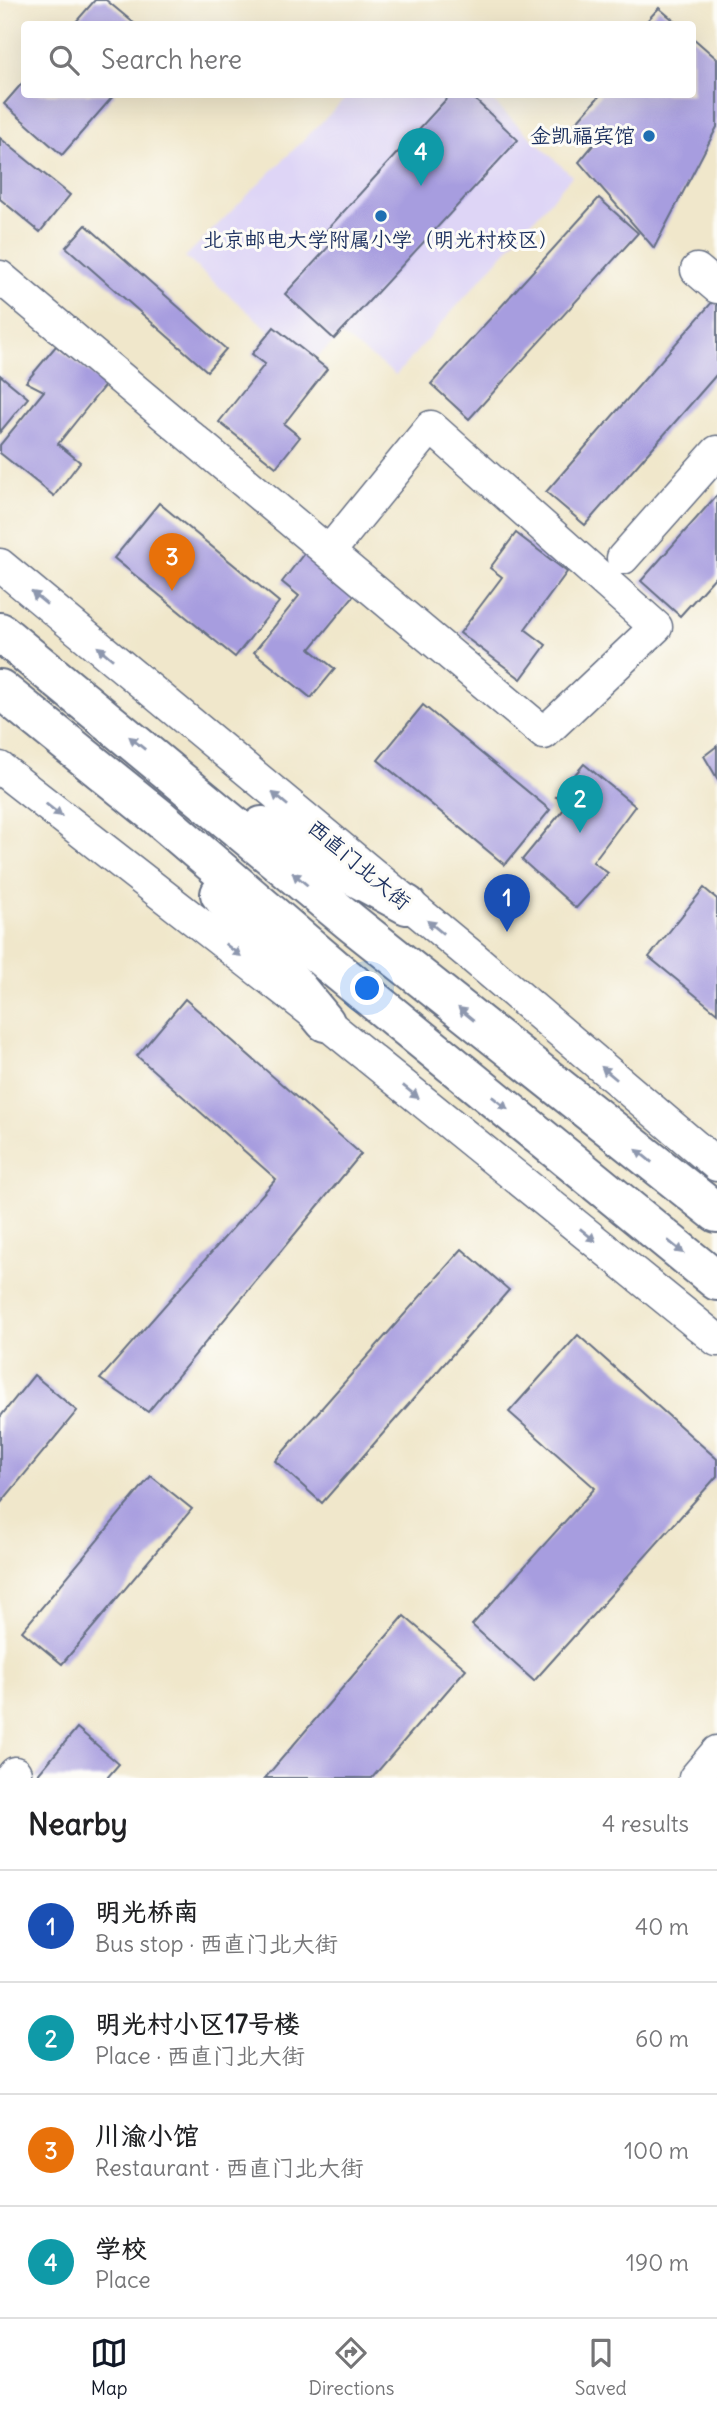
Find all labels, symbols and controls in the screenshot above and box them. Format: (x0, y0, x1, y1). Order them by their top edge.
search box (21, 21, 696, 98)
icon: search (45, 41, 83, 79)
text: Search here (101, 43, 242, 76)
place label: 金凯福宾馆 (530, 122, 635, 149)
pin: 4 (398, 128, 444, 186)
marker: 金凯福宾馆 (641, 128, 657, 144)
marker: 北京邮电大学附属小学（明光村校区） (373, 208, 389, 224)
place label: 北京邮电大学附属小学（明光村校区） (203, 226, 560, 253)
pin: 3 (149, 533, 195, 591)
one-way arrow (31, 591, 48, 606)
one-way arrow (96, 645, 114, 661)
one-way arrow (128, 736, 145, 751)
pin: 2 (557, 775, 603, 833)
one-way arrow (271, 792, 288, 807)
one-way arrow (44, 802, 62, 817)
street label: 西直门北大街 (302, 814, 416, 915)
one-way arrow (292, 872, 309, 887)
pin: 1 (484, 874, 530, 932)
one-way arrow (426, 919, 444, 934)
one-way arrow (224, 942, 242, 957)
your location (350, 971, 384, 1005)
one-way arrow (458, 1007, 475, 1022)
one-way arrow (600, 1065, 618, 1081)
one-way arrow (401, 1084, 419, 1099)
one-way arrow (490, 1096, 508, 1111)
one-way arrow (636, 1148, 654, 1163)
one-way arrow (579, 1227, 596, 1242)
one-way arrow (667, 1239, 684, 1254)
text: Nearby (28, 1805, 128, 1843)
text: 4 results (602, 1809, 689, 1838)
text: 明光桥南 (95, 1895, 199, 1928)
text: 1 (46, 1912, 56, 1941)
text: 40 m (635, 1912, 689, 1941)
text: Bus stop · 西直门北大街 (95, 1929, 338, 1958)
text: 明光村小区17号楼 (95, 2007, 300, 2040)
text: 2 (45, 2024, 57, 2053)
text: 60 m (635, 2024, 689, 2053)
text: Place · 西直门北大街 (95, 2041, 305, 2070)
text: 川渝小馆 (95, 2119, 199, 2152)
text: 3 (44, 2136, 58, 2165)
text: 100 m (624, 2136, 689, 2165)
text: Restaurant · 西直门北大街 (95, 2153, 363, 2182)
text: 学校 (95, 2232, 147, 2265)
text: 4 (44, 2248, 58, 2277)
text: 190 m (626, 2248, 689, 2277)
text: Place (95, 2265, 151, 2294)
tab: Map (90, 2334, 128, 2400)
tab: Directions (309, 2334, 394, 2400)
tab: Saved (575, 2334, 627, 2400)

